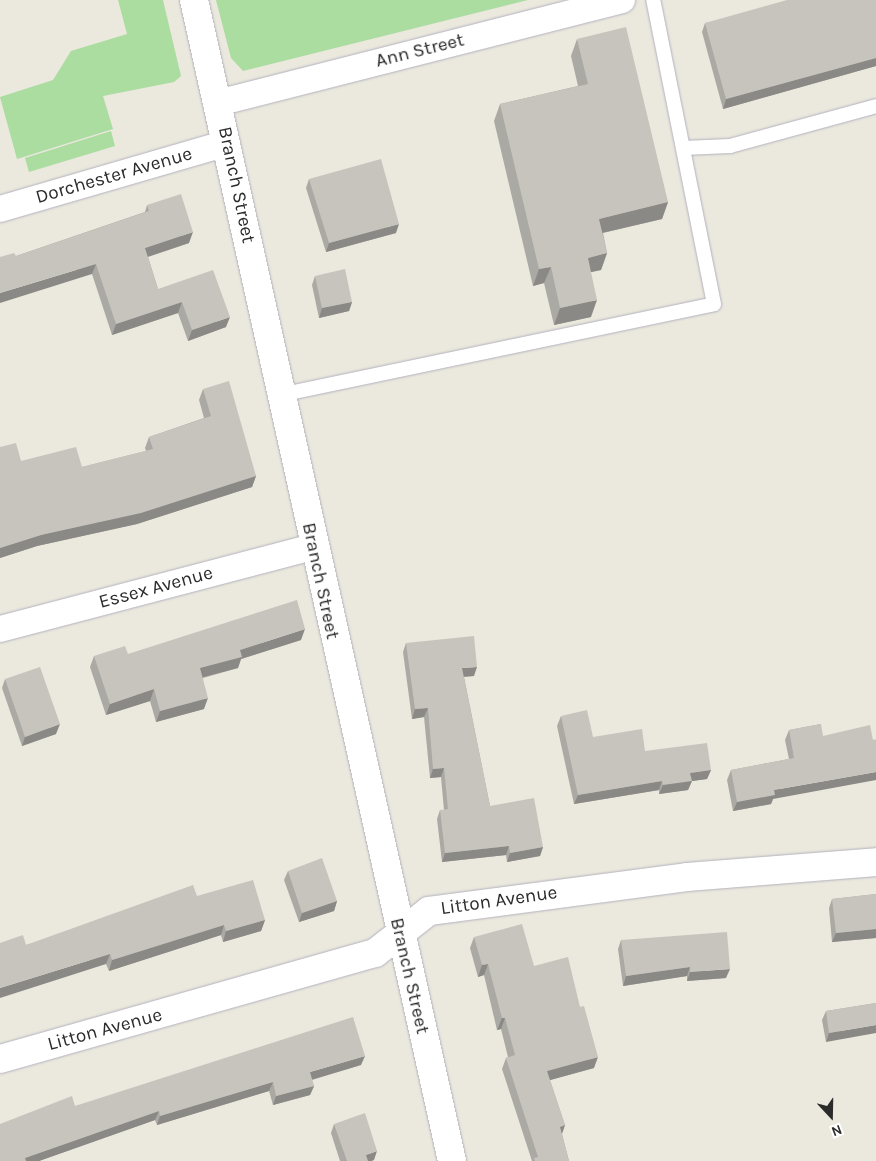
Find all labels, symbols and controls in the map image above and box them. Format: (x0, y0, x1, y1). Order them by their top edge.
street label: Ann Street (373, 29, 467, 73)
street label: Branch Street (213, 125, 259, 245)
street label: Dorchester Avenue (33, 143, 195, 209)
street label: Branch Street (297, 521, 343, 641)
street label: Essex Avenue (96, 562, 216, 614)
street label: Litton Avenue (439, 882, 559, 920)
street label: Branch Street (385, 916, 433, 1036)
street label: Litton Avenue (45, 1004, 165, 1056)
north arrow (806, 1091, 856, 1141)
text: N (829, 1121, 844, 1140)

